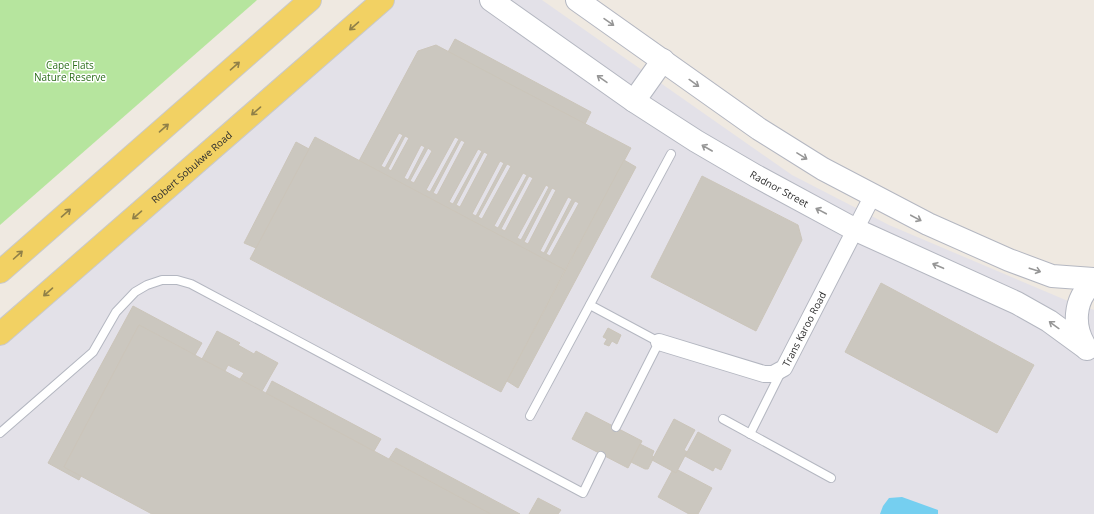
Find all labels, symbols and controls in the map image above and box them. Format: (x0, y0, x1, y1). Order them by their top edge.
one-way arrow (603, 18, 614, 27)
one-way arrow (349, 21, 359, 30)
park label: Cape Flats Nature Reserve (34, 58, 106, 84)
one-way arrow (229, 62, 239, 71)
one-way arrow (597, 75, 608, 83)
one-way arrow (689, 79, 700, 87)
one-way arrow (251, 106, 261, 116)
one-way arrow (159, 123, 169, 132)
street label: Robert Sobukwe Road (148, 128, 235, 206)
one-way arrow (701, 143, 713, 151)
one-way arrow (796, 152, 807, 160)
street label: Radnor Street (748, 167, 812, 210)
one-way arrow (815, 207, 827, 214)
one-way arrow (61, 209, 71, 218)
one-way arrow (131, 210, 142, 219)
one-way arrow (910, 215, 922, 222)
one-way arrow (13, 251, 24, 260)
one-way arrow (933, 262, 945, 270)
one-way arrow (1028, 267, 1041, 274)
one-way arrow (43, 287, 53, 297)
street label: Trans Karoo Road (779, 289, 829, 369)
one-way arrow (1049, 321, 1060, 329)

